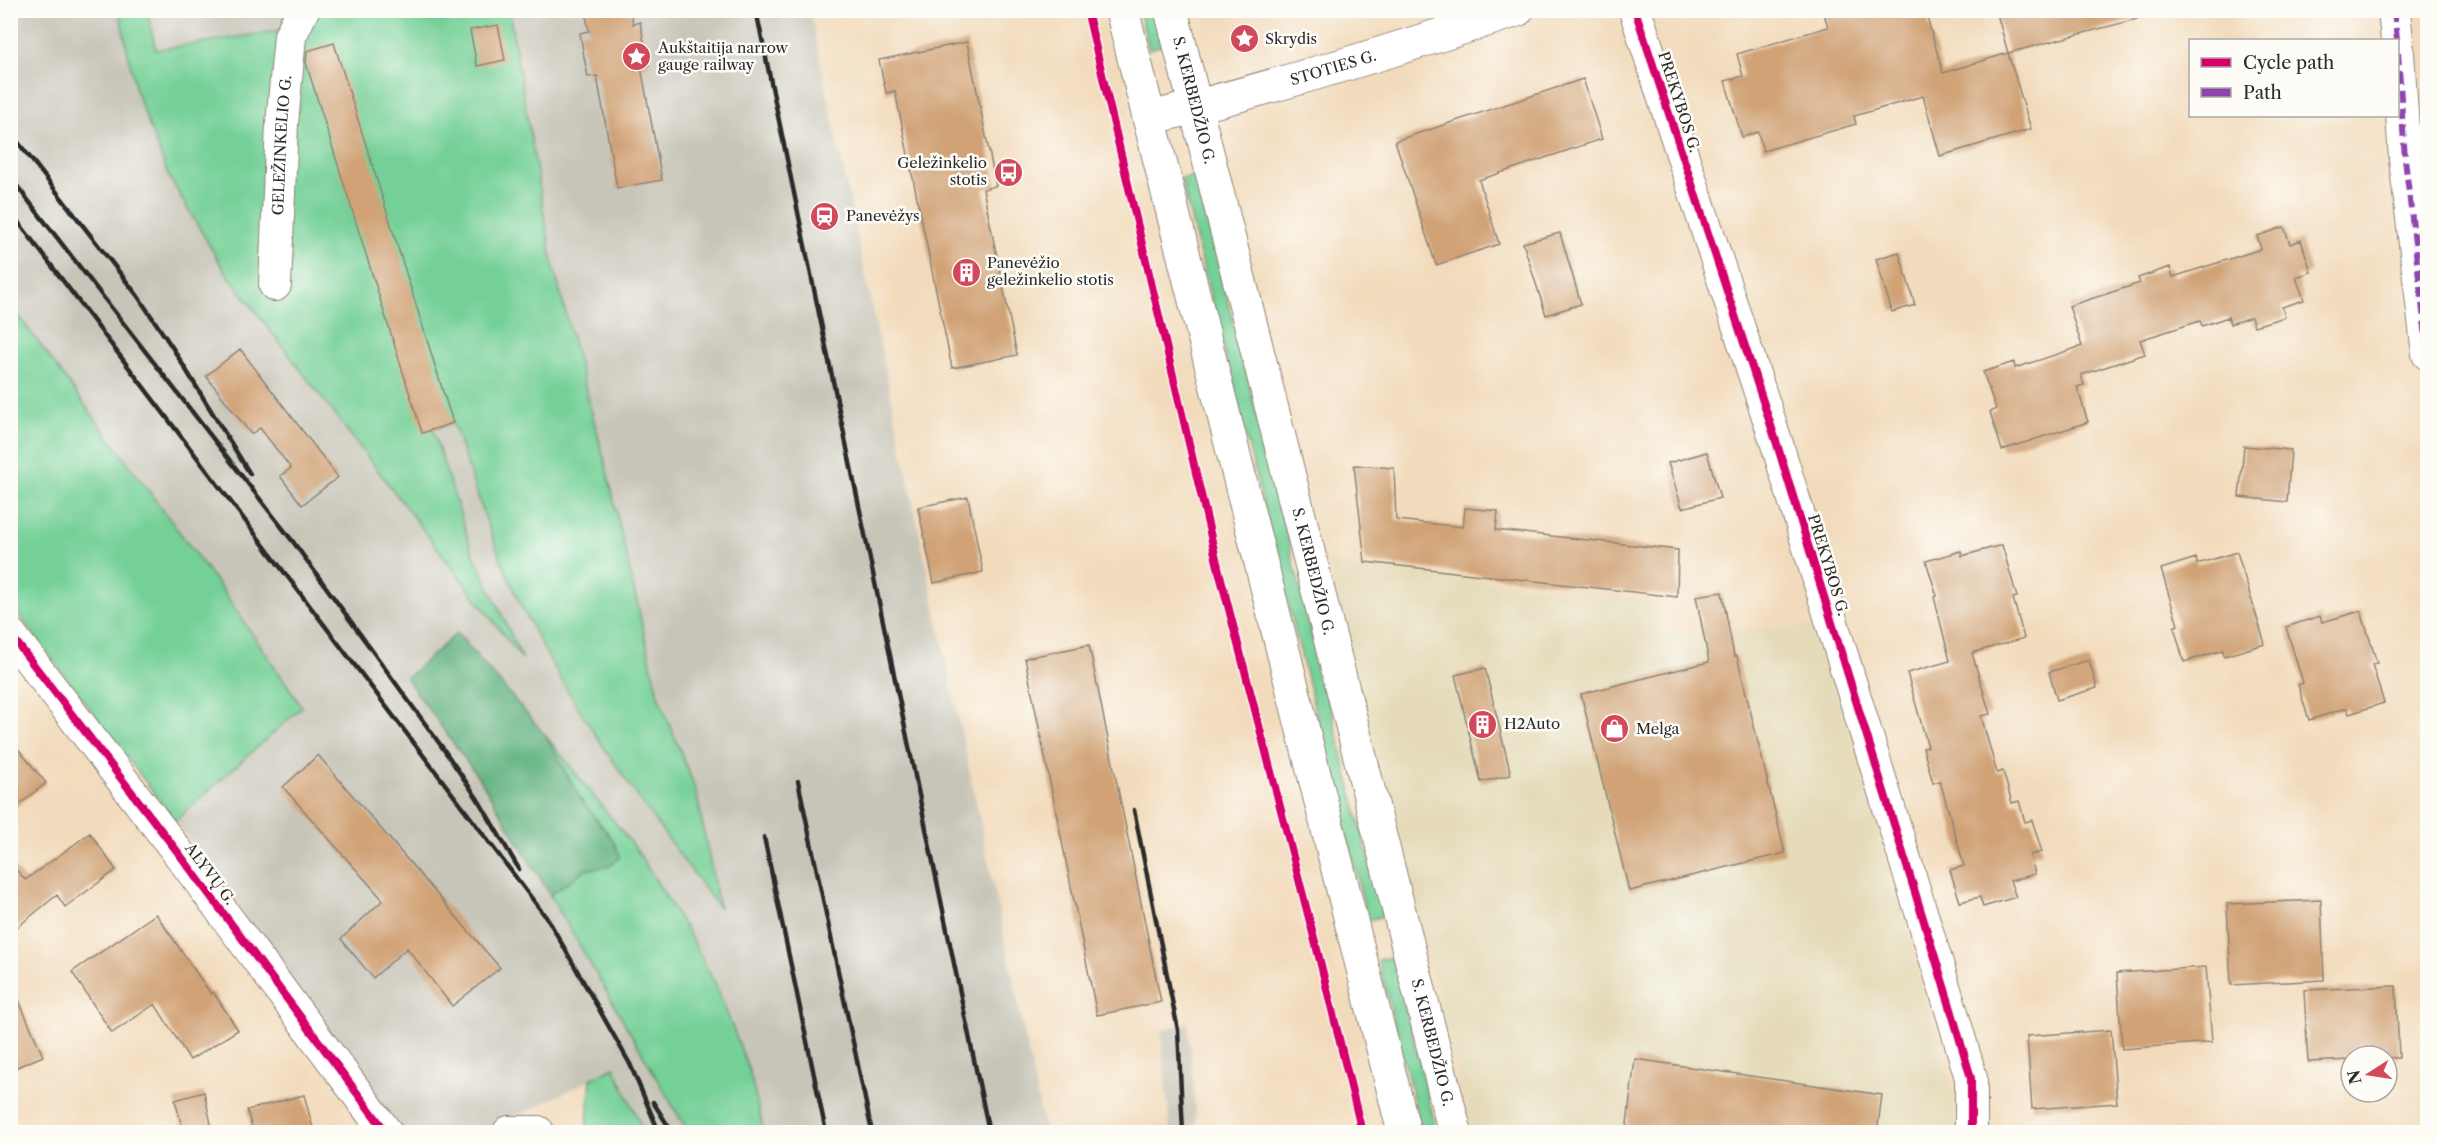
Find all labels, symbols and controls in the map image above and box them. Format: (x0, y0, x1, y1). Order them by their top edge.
place icon: Skrydis (1228, 23, 1260, 55)
place label: Skrydis (1265, 29, 1317, 48)
street label: S. KERBEDŽIO G. (1169, 34, 1220, 166)
place label: Aukštaitija narrow gauge railway (657, 38, 788, 74)
legend (2189, 39, 2399, 117)
place icon: Aukštaitija narrow gauge railway (621, 41, 653, 73)
street label: STOTIES G. (1288, 46, 1379, 89)
street label: PREKYBOS G. (1654, 49, 1705, 155)
text: Cycle path (2243, 52, 2334, 74)
street label: GELEŽINKELIO G. (268, 74, 295, 216)
text: Path (2243, 82, 2282, 104)
place label: Geležinkelio stotis (897, 153, 987, 189)
bus stop icon: Geležinkelio stotis (992, 156, 1024, 188)
station icon: Panevėžys (809, 200, 841, 232)
place label: Panevėžys (846, 206, 920, 225)
place label: Panevėžio geležinkelio stotis (987, 253, 1114, 289)
building icon: Panevėžio geležinkelio stotis (950, 256, 982, 288)
street label: S. KERBEDŽIO G. (1288, 505, 1339, 637)
street label: PREKYBOS G. (1804, 512, 1853, 618)
building icon: H2Auto (1467, 708, 1499, 740)
shop icon: Melga (1599, 713, 1631, 745)
place label: H2Auto (1504, 714, 1560, 733)
place label: Melga (1636, 719, 1680, 738)
street label: ALYVŲ G. (180, 838, 240, 908)
street label: S. KERBEDŽIO G. (1408, 977, 1458, 1108)
north arrow (2339, 1044, 2399, 1104)
text: N (2343, 1068, 2366, 1086)

